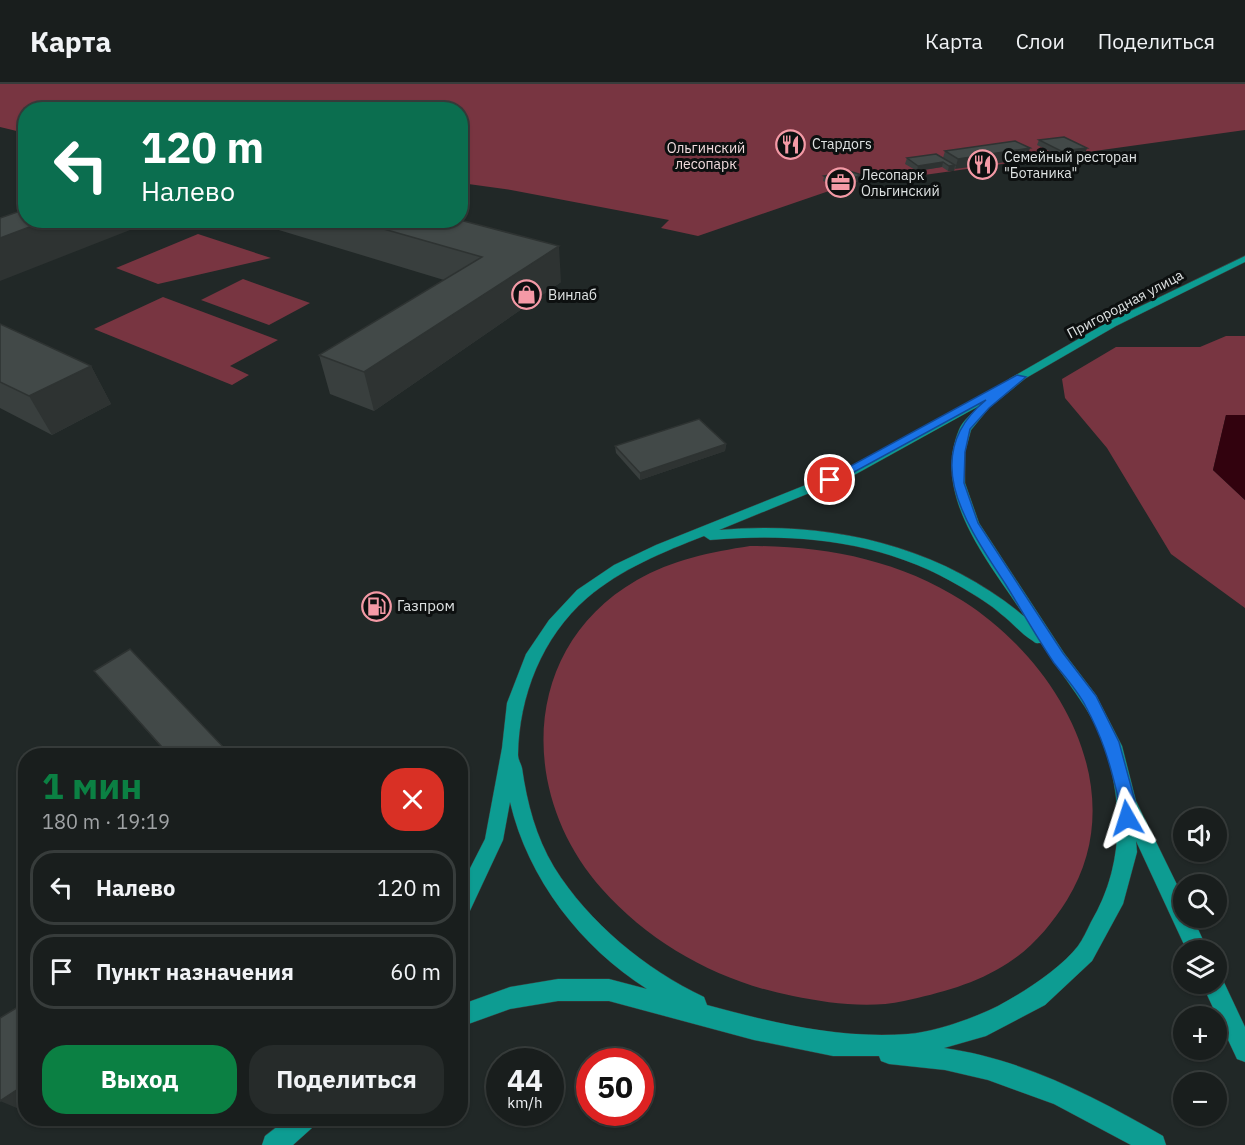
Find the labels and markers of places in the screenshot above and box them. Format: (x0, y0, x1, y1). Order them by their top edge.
restaurant icon: Стардогs (775, 128, 807, 160)
place label: Стардогs (812, 135, 872, 153)
place label: Семейный ресторан "Ботаника" (1004, 148, 1137, 182)
restaurant icon: Семейный ресторан "Ботаника" (967, 149, 999, 181)
place label: Лесопарк Ольгинский (861, 166, 940, 200)
office icon: Лесопарк Ольгинский (824, 167, 856, 199)
shop icon: Винлаб (511, 279, 543, 311)
place label: Винлаб (548, 286, 597, 304)
pin (804, 454, 855, 505)
fuel station icon: Газпром (360, 590, 392, 622)
place label: Газпром (397, 596, 455, 615)

